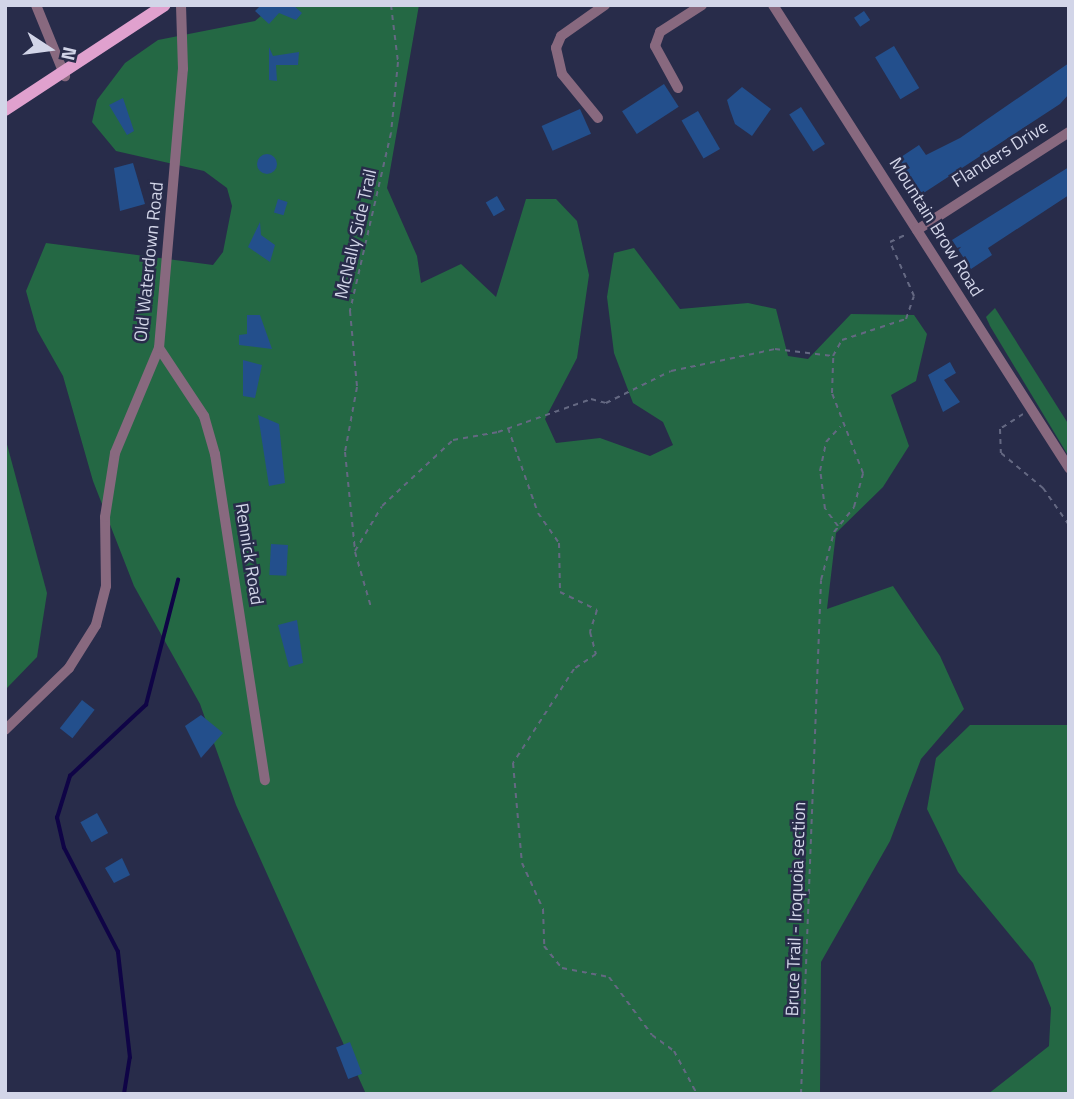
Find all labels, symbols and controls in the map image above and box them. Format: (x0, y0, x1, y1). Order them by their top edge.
north arrow (14, 14, 84, 84)
text: N (54, 44, 86, 64)
street label: Flanders Drive (948, 116, 1052, 192)
street label: Mountain Brow Road (884, 154, 988, 300)
street label: McNally Side Trail (331, 167, 381, 301)
street label: Old Waterdown Road (130, 181, 168, 343)
street label: Rennick Road (230, 502, 268, 606)
street label: Bruce Trail - Iroquoia section (781, 801, 811, 1017)

